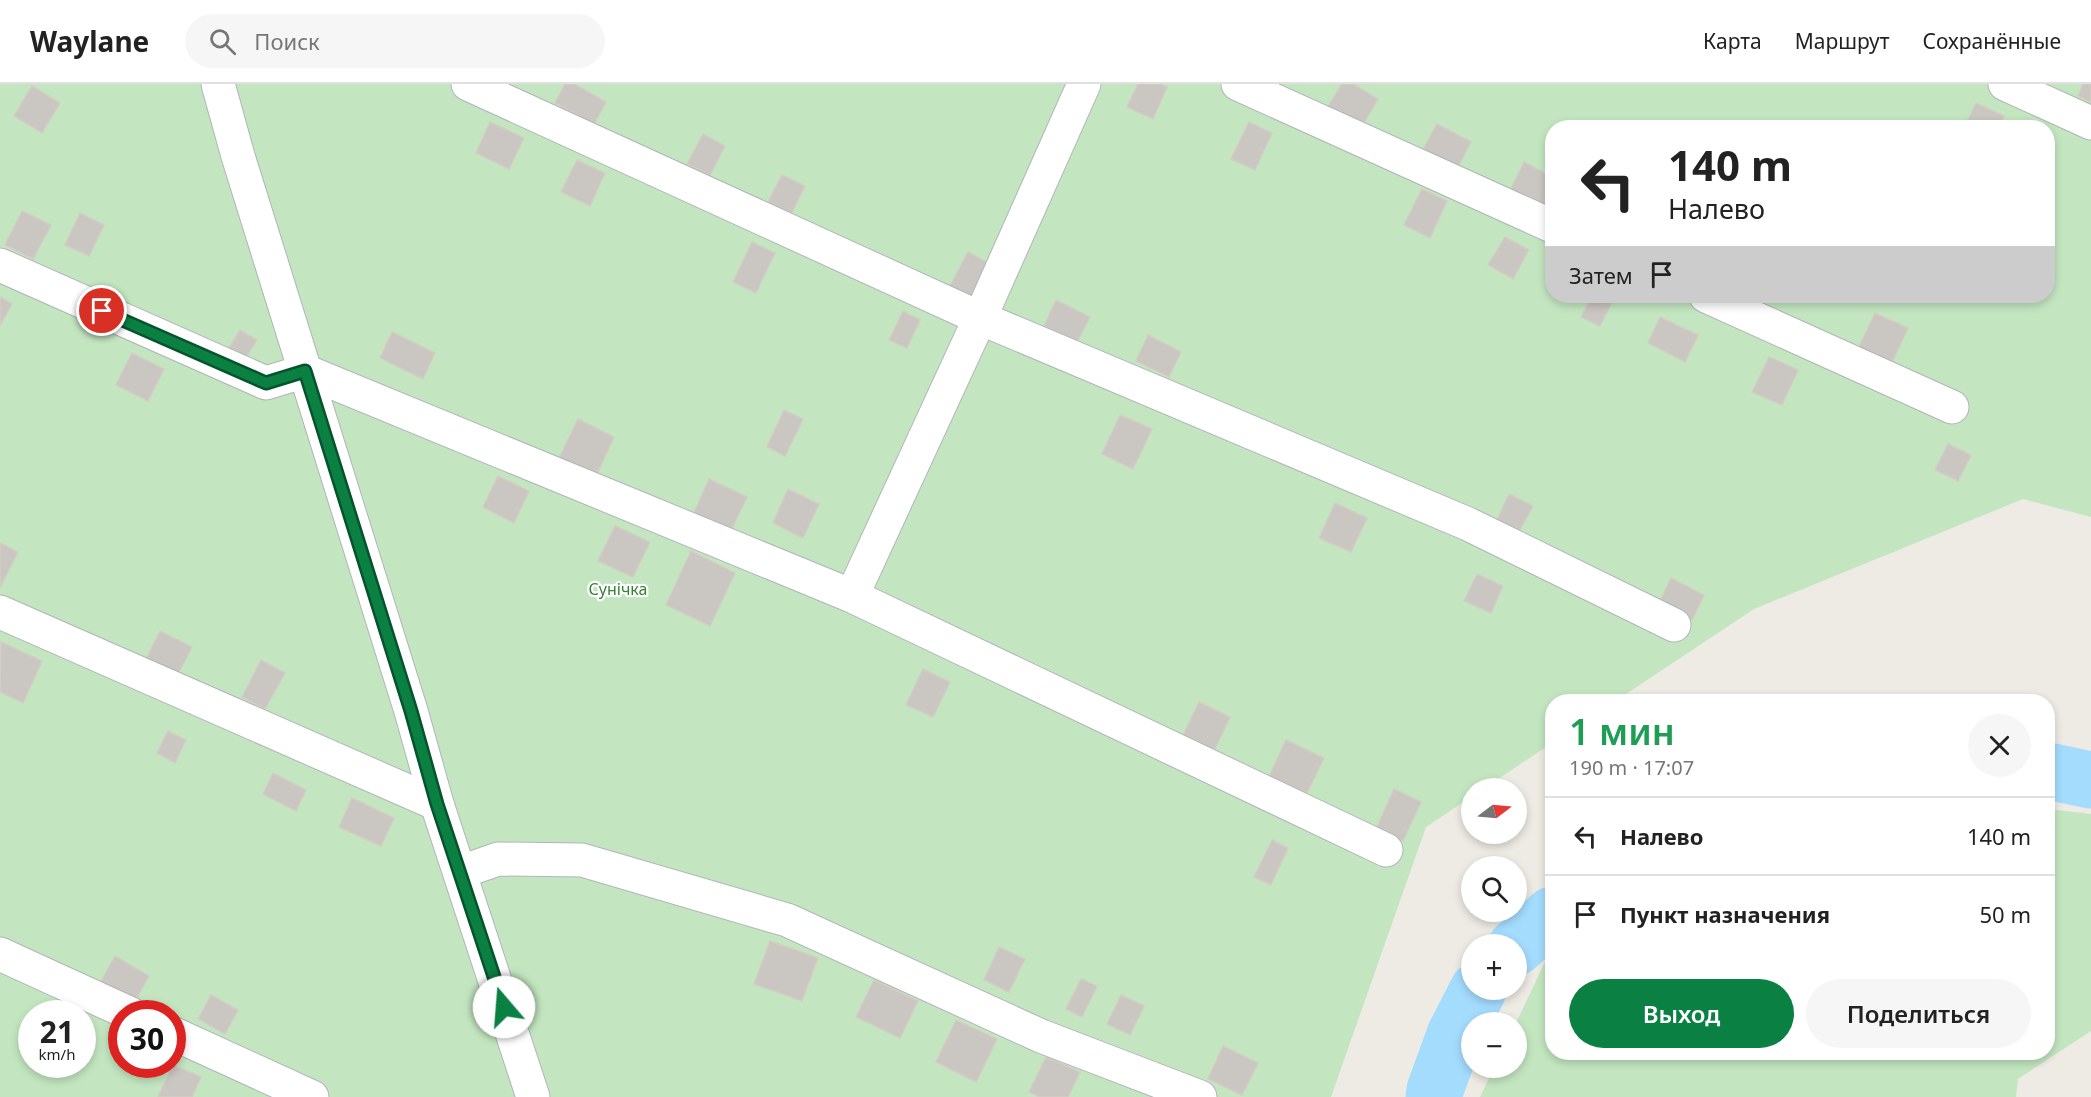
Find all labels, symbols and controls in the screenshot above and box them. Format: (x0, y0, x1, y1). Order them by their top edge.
search box (185, 14, 605, 68)
text: Waylane (30, 22, 149, 60)
icon: search (206, 25, 239, 58)
text: Поиск (254, 26, 320, 56)
text: Карта (1703, 27, 1762, 55)
text: Маршрут (1795, 27, 1890, 55)
text: Сохранённые (1923, 27, 2061, 55)
text: 140 m (1668, 136, 1792, 193)
icon: left (1569, 144, 1647, 222)
text: Налево (1668, 190, 1765, 227)
icon: arrive (1645, 258, 1678, 291)
text: Затем (1569, 260, 1633, 290)
pin (76, 285, 127, 336)
icon: arrive (85, 294, 118, 327)
park label: Сунічка (589, 578, 647, 600)
text: 1 мин (1569, 707, 1675, 756)
button: close (1968, 714, 2031, 777)
text: 190 m · 17:07 (1569, 754, 1694, 781)
north arrow (1461, 778, 1527, 844)
map controls (1461, 778, 1527, 1078)
icon: left (1569, 820, 1602, 853)
text: Налево (1620, 821, 1703, 851)
text: 140 m (1967, 821, 2031, 851)
button: search (1461, 856, 1527, 922)
icon: arrive (1569, 898, 1602, 931)
text: Пункт назначения (1620, 899, 1830, 929)
text: 50 m (1980, 899, 2031, 929)
button: + (1461, 934, 1527, 1000)
position arrow (472, 975, 536, 1039)
button: Выход (1569, 979, 1794, 1048)
button: Поделиться (1806, 979, 2031, 1048)
speed limit sign: 30 (108, 1000, 186, 1078)
text: 21 (40, 1011, 74, 1052)
button: − (1461, 1012, 1527, 1078)
text: km/h (39, 1044, 75, 1064)

